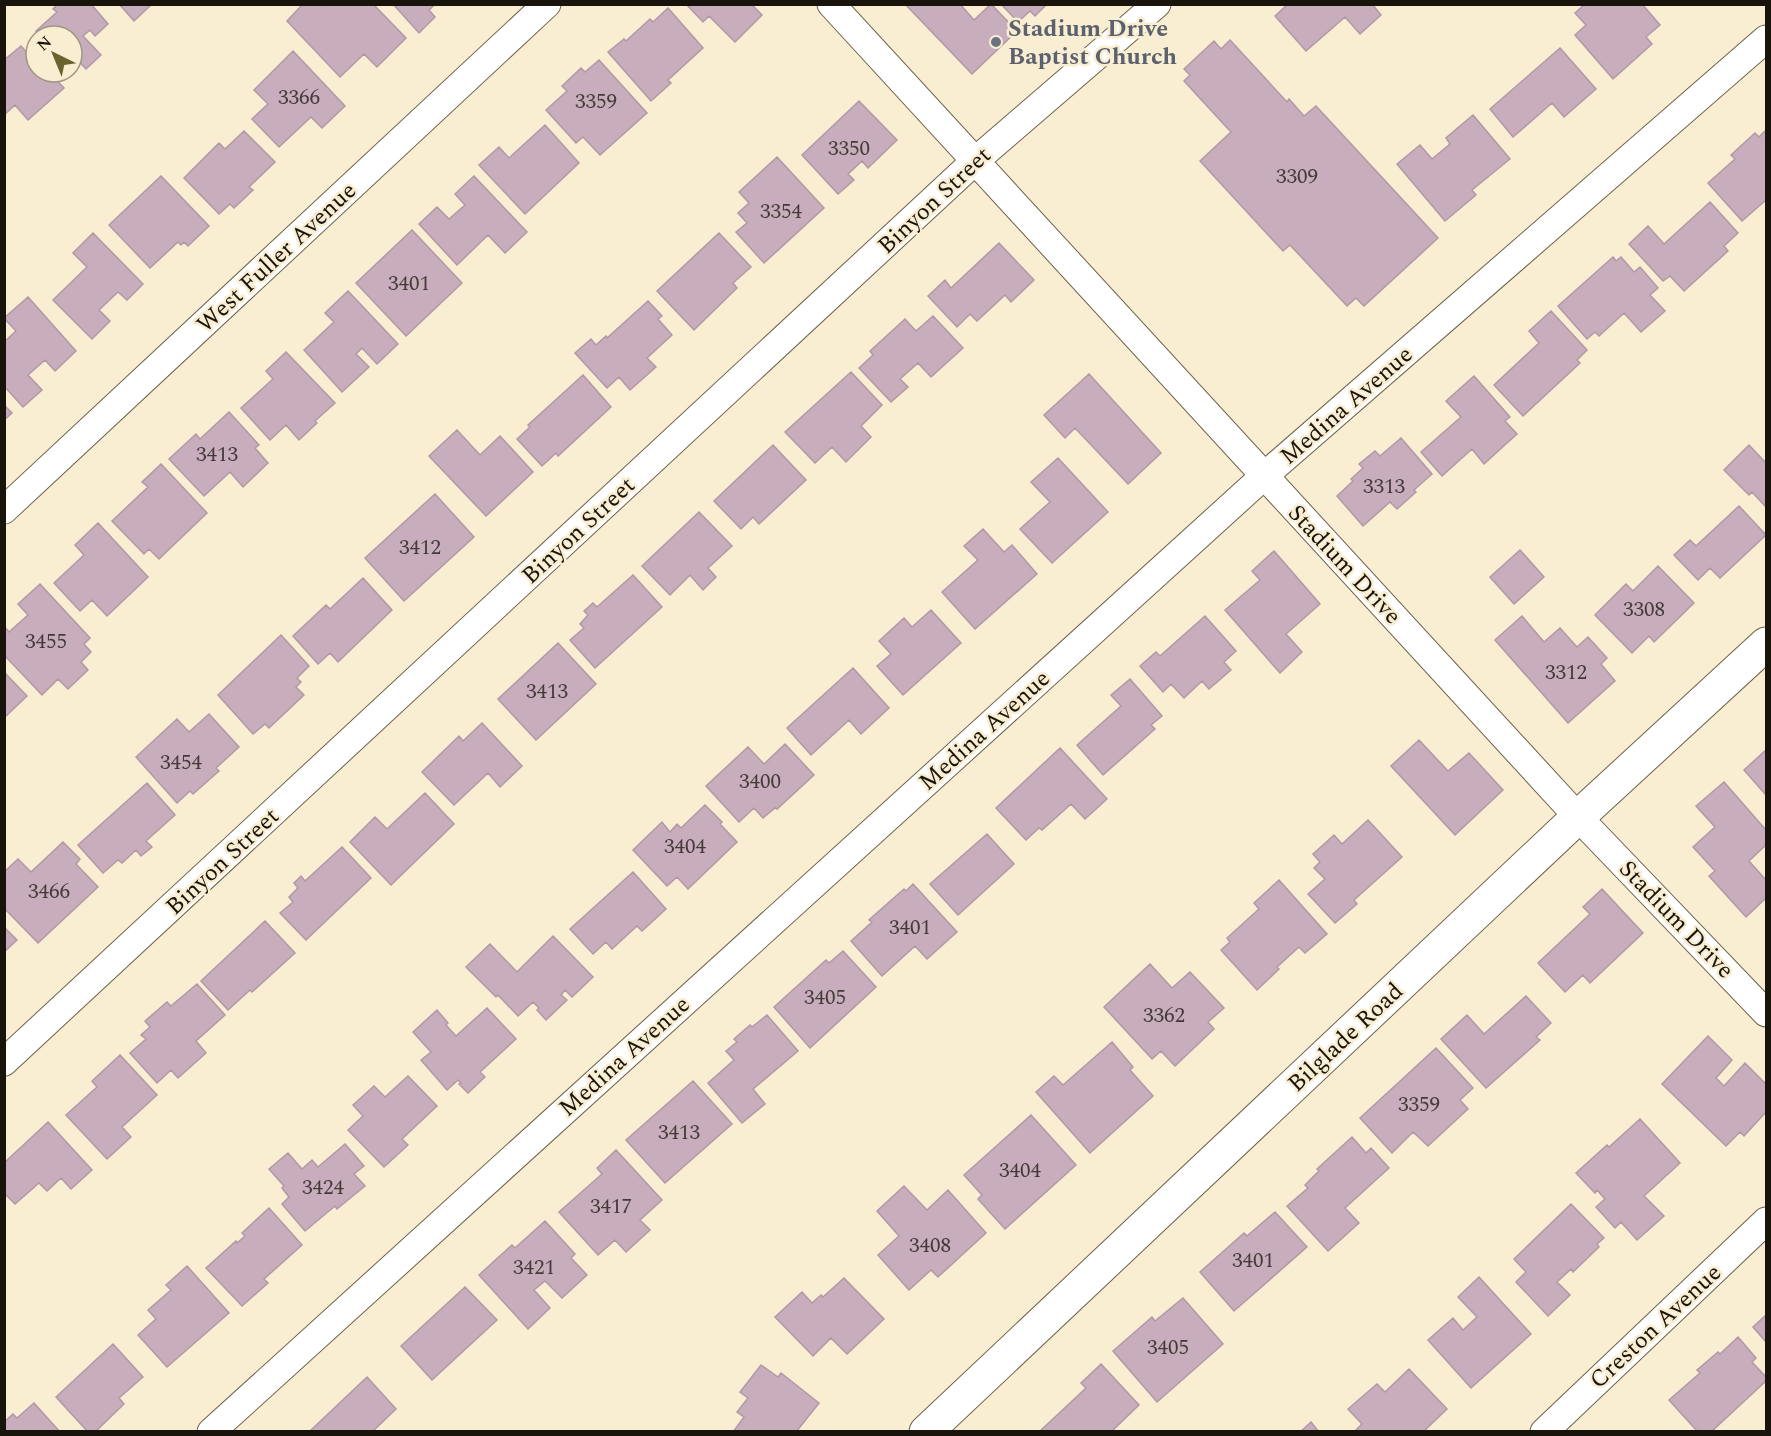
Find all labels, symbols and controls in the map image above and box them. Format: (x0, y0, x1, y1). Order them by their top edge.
place label: Stadium Drive Baptist Church (1008, 11, 1177, 75)
north arrow (24, 24, 84, 84)
text: N (31, 31, 57, 57)
marker: Stadium Drive Baptist Church (989, 35, 1003, 49)
house number: 3366 (278, 82, 320, 114)
house number: 3359 (575, 86, 617, 118)
house number: 3350 (828, 133, 870, 165)
street label: Binyon Street (870, 138, 1000, 263)
house number: 3309 (1276, 161, 1318, 193)
street label: West Fuller Avenue (188, 174, 365, 342)
house number: 3354 (760, 196, 802, 228)
house number: 3401 (388, 268, 430, 300)
street label: Medina Avenue (1272, 338, 1421, 474)
house number: 3413 (196, 439, 238, 471)
street label: Binyon Street (514, 468, 644, 593)
house number: 3313 (1363, 471, 1405, 503)
street label: Stadium Drive (1279, 496, 1410, 633)
house number: 3412 (399, 532, 441, 564)
house number: 3308 (1623, 594, 1665, 626)
house number: 3455 (25, 626, 67, 658)
house number: 3312 (1545, 657, 1587, 689)
street label: Medina Avenue (911, 662, 1059, 800)
house number: 3413 (526, 676, 568, 708)
house number: 3454 (160, 747, 202, 779)
house number: 3400 (739, 766, 781, 798)
street label: Binyon Street (158, 799, 288, 924)
house number: 3404 (664, 831, 706, 863)
street label: Stadium Drive (1610, 852, 1742, 987)
house number: 3466 (28, 876, 70, 908)
house number: 3401 (889, 912, 931, 944)
street label: Bilglade Road (1280, 974, 1412, 1101)
house number: 3405 (804, 982, 846, 1014)
street label: Medina Avenue (551, 988, 699, 1126)
house number: 3362 (1143, 1000, 1185, 1032)
house number: 3359 (1398, 1089, 1440, 1121)
house number: 3413 (658, 1117, 700, 1149)
house number: 3404 (999, 1155, 1041, 1187)
house number: 3424 (302, 1172, 344, 1204)
house number: 3417 (590, 1191, 632, 1223)
house number: 3408 (909, 1230, 951, 1262)
house number: 3401 (1232, 1245, 1274, 1277)
house number: 3421 (513, 1252, 555, 1284)
street label: Creston Avenue (1581, 1256, 1730, 1398)
house number: 3405 (1147, 1332, 1189, 1364)

